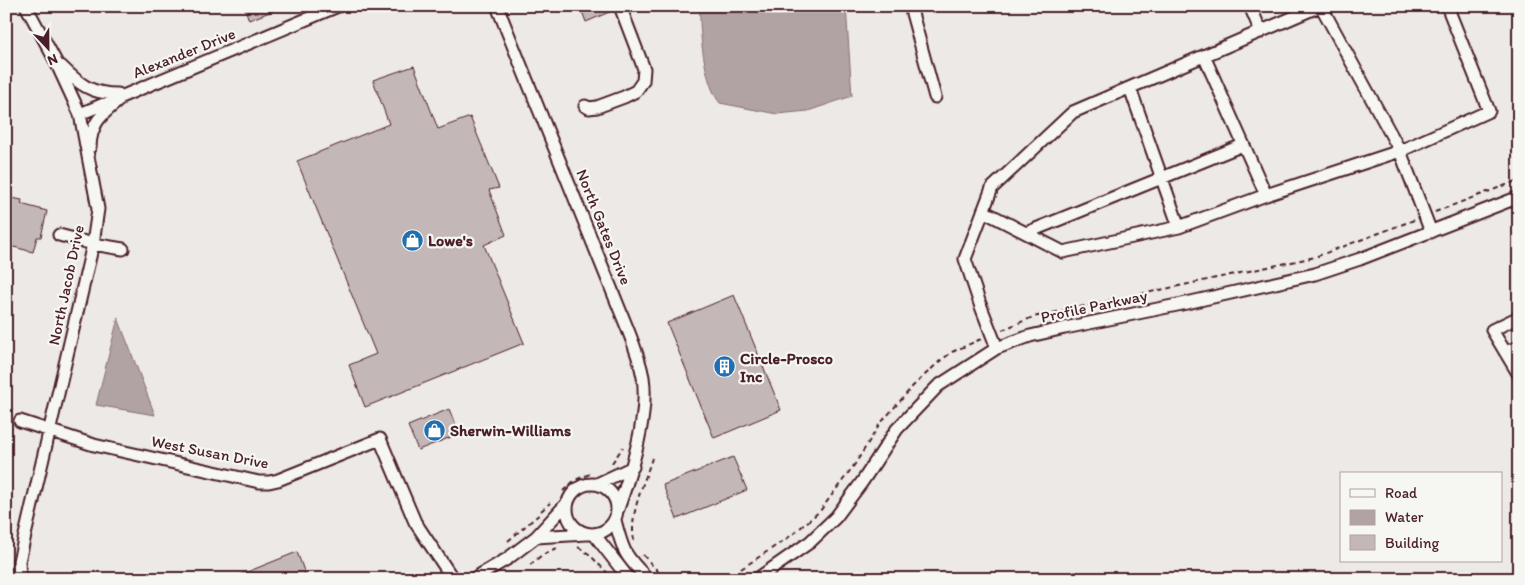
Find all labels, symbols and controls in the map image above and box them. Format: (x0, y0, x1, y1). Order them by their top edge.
north arrow (22, 22, 72, 72)
street label: Alexander Drive (130, 24, 238, 82)
text: N (45, 50, 60, 69)
street label: North Gates Drive (572, 166, 636, 288)
street label: North Jacob Drive (44, 223, 88, 347)
shop icon: Lowe's (400, 228, 424, 252)
place label: Lowe's (428, 231, 473, 250)
street label: Profile Parkway (1039, 285, 1149, 327)
place label: Circle-Prosco Inc (740, 349, 833, 386)
building icon: Circle-Prosco Inc (712, 355, 736, 379)
shop icon: Sherwin-Williams (422, 418, 446, 442)
place label: Sherwin-Williams (450, 421, 571, 440)
street label: West Susan Drive (150, 431, 270, 473)
legend (1340, 472, 1502, 562)
text: Road (1385, 484, 1418, 502)
text: Water (1385, 508, 1424, 526)
text: Building (1385, 534, 1439, 552)

